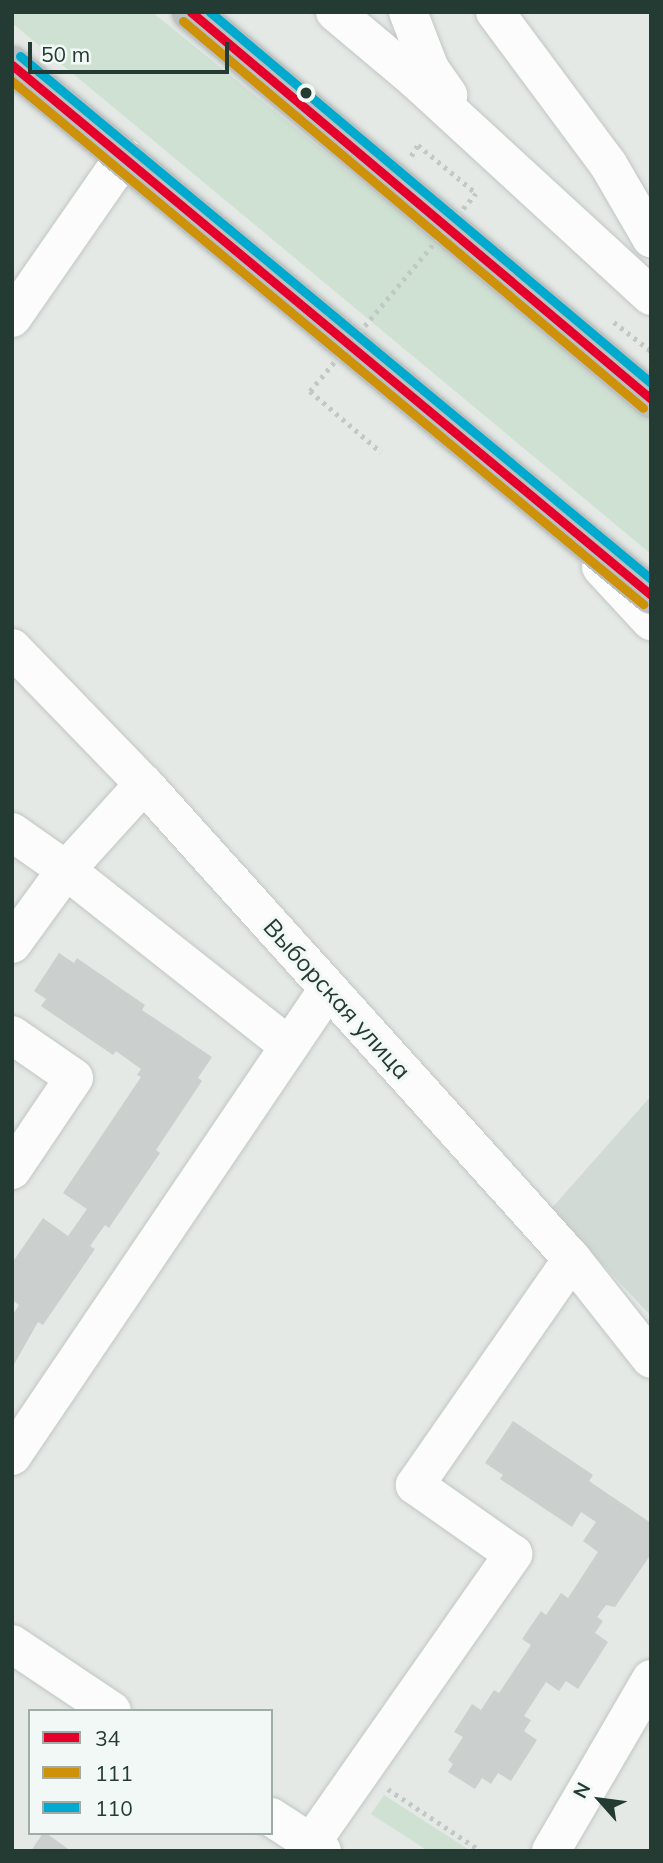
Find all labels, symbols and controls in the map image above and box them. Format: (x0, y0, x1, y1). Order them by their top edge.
scale bar (32, 28, 233, 72)
text: 50 m (41, 41, 90, 67)
unlabelled marker (299, 86, 313, 100)
street label: Выборская улица (257, 913, 417, 1085)
legend (28, 1709, 273, 1835)
text: 34 (95, 1725, 120, 1751)
text: 111 (95, 1760, 133, 1786)
north arrow (565, 1765, 635, 1835)
text: N (567, 1778, 595, 1802)
text: 110 (95, 1795, 133, 1821)

